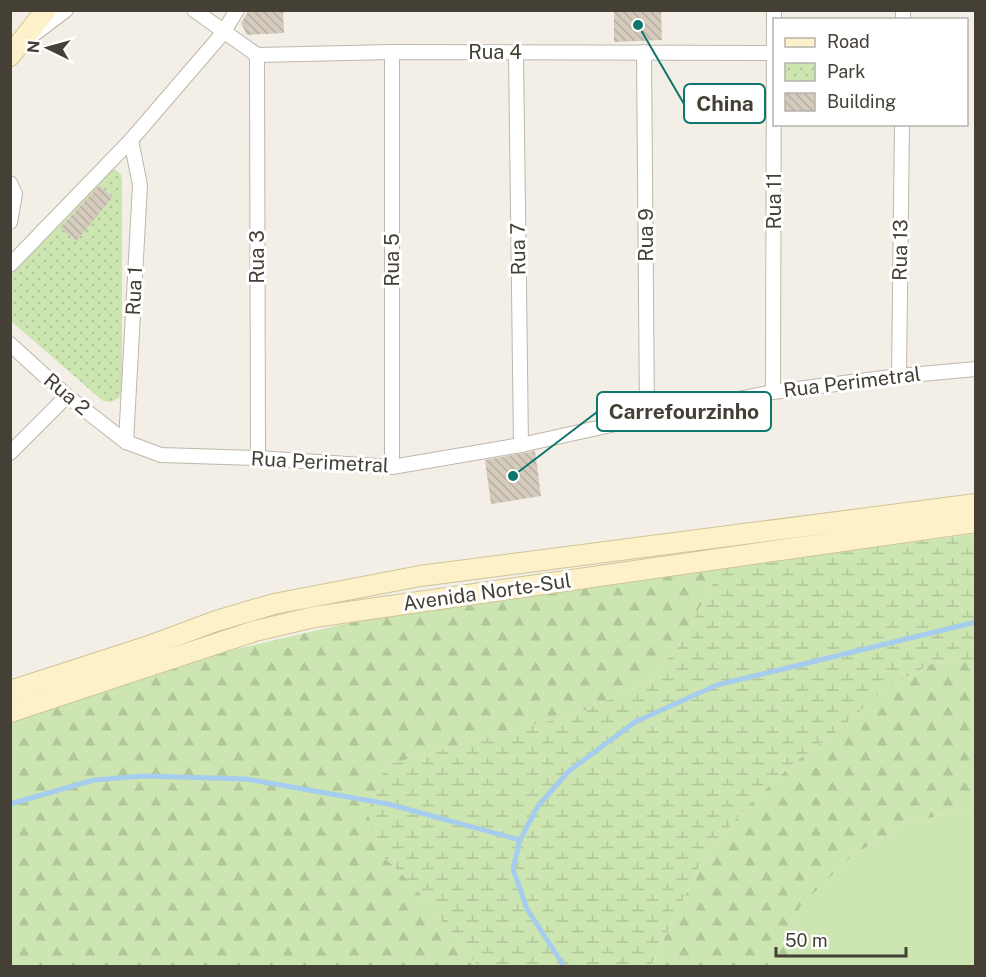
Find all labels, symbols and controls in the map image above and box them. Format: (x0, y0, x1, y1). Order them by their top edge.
north arrow (18, 18, 78, 78)
legend (773, 18, 968, 126)
text: Road (827, 31, 870, 52)
text: N (24, 40, 44, 54)
street label: Rua 4 (468, 40, 522, 64)
text: Park (827, 61, 865, 82)
callout: China (684, 84, 765, 123)
text: China (696, 91, 754, 116)
text: Building (827, 91, 896, 112)
street label: Rua 11 (762, 172, 786, 230)
street label: Rua 9 (634, 208, 658, 262)
street label: Rua 13 (887, 219, 913, 281)
street label: Rua 7 (506, 222, 530, 276)
street label: Rua 3 (245, 230, 269, 284)
street label: Rua 5 (380, 233, 404, 287)
street label: Rua 1 (121, 266, 147, 316)
street label: Rua Perimetral (782, 362, 922, 402)
street label: Rua 2 (39, 368, 95, 420)
callout: Carrefourzinho (597, 392, 771, 431)
text: Carrefourzinho (609, 399, 759, 424)
street label: Rua Perimetral (250, 446, 390, 478)
street label: Avenida Norte-Sul (401, 568, 573, 616)
scale bar (776, 920, 906, 958)
text: 50 m (785, 930, 828, 951)

